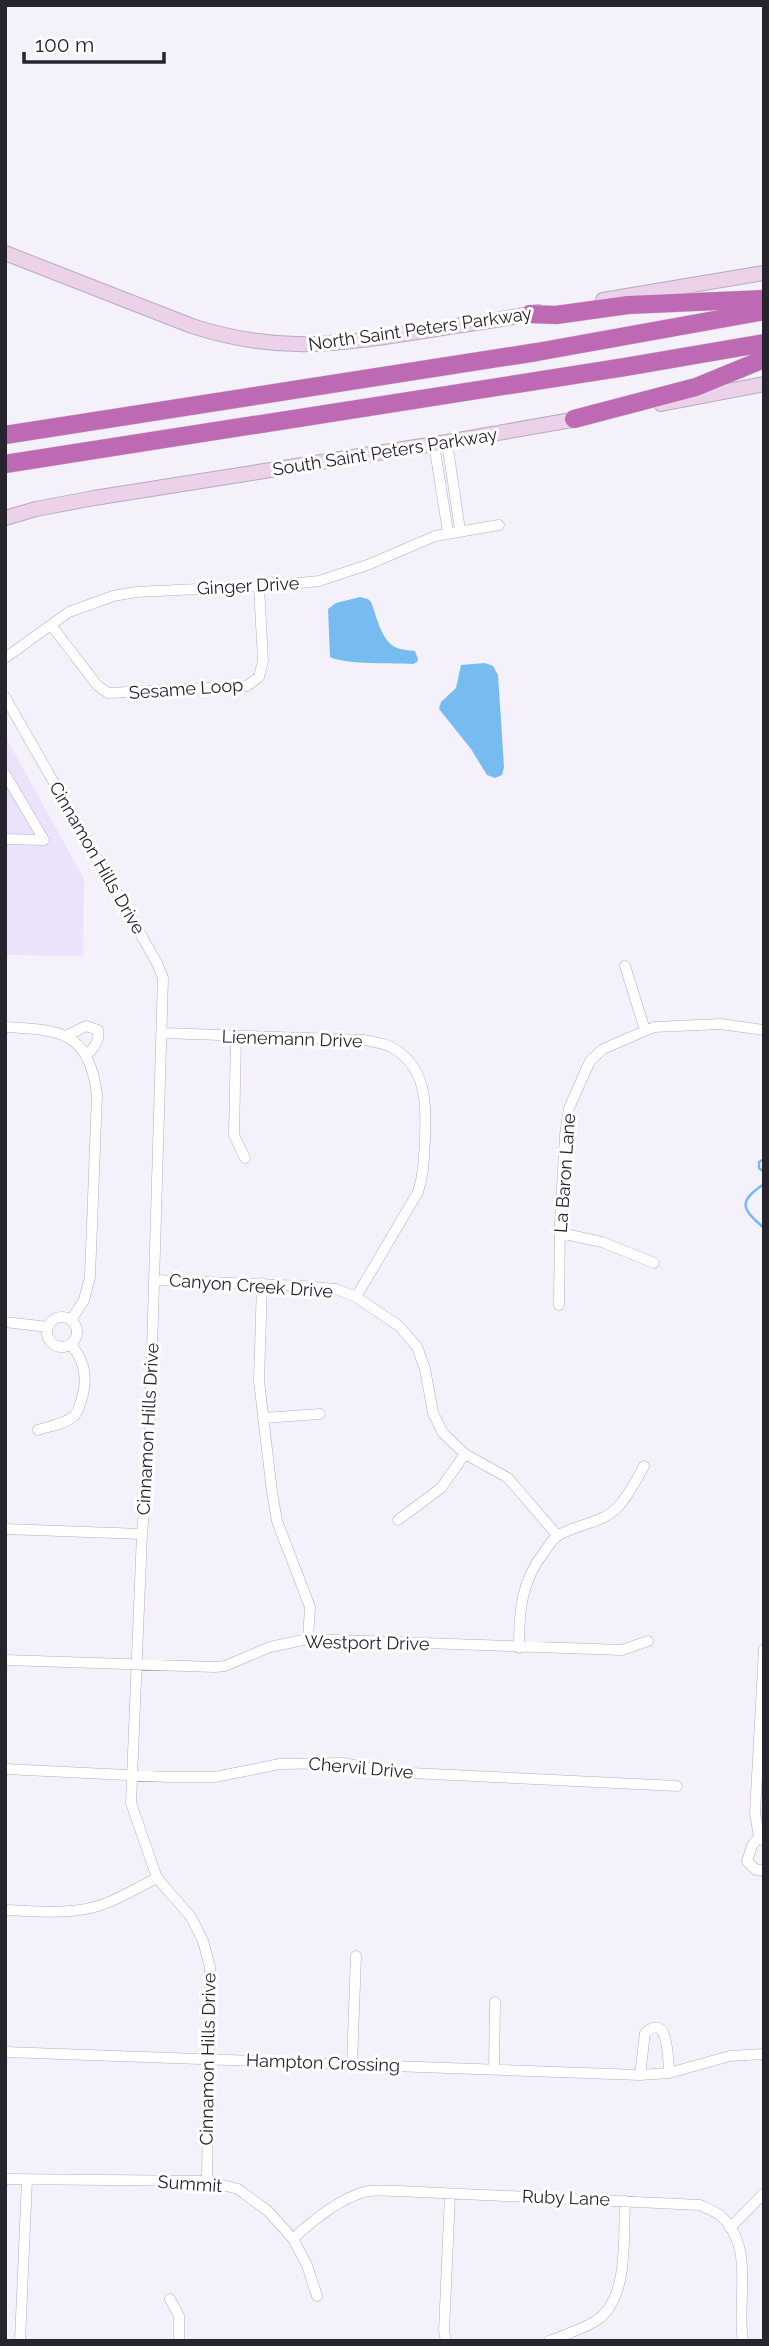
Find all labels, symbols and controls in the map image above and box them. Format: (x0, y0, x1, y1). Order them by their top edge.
scale bar (24, 21, 164, 65)
text: 100 m (35, 32, 94, 57)
street label: North Saint Peters Parkway (307, 302, 533, 355)
street label: South Saint Peters Parkway (271, 423, 499, 480)
street label: Ginger Drive (196, 572, 300, 599)
street label: Sesame Loop (128, 674, 244, 703)
street label: Cinnamon Hills Drive (45, 778, 150, 938)
street label: Lienemann Drive (221, 1026, 363, 1051)
street label: La Baron Lane (550, 1112, 579, 1233)
street label: Canyon Creek Drive (168, 1269, 334, 1302)
street label: Cinnamon Hills Drive (132, 1342, 163, 1516)
street label: Westport Drive (305, 1631, 430, 1654)
street label: Chervil Drive (308, 1752, 415, 1783)
street label: Cinnamon Hills Drive (195, 1972, 220, 2145)
street label: Hampton Crossing (246, 2049, 400, 2076)
street label: Summit (157, 2171, 223, 2196)
street label: Ruby Lane (522, 2185, 611, 2210)

